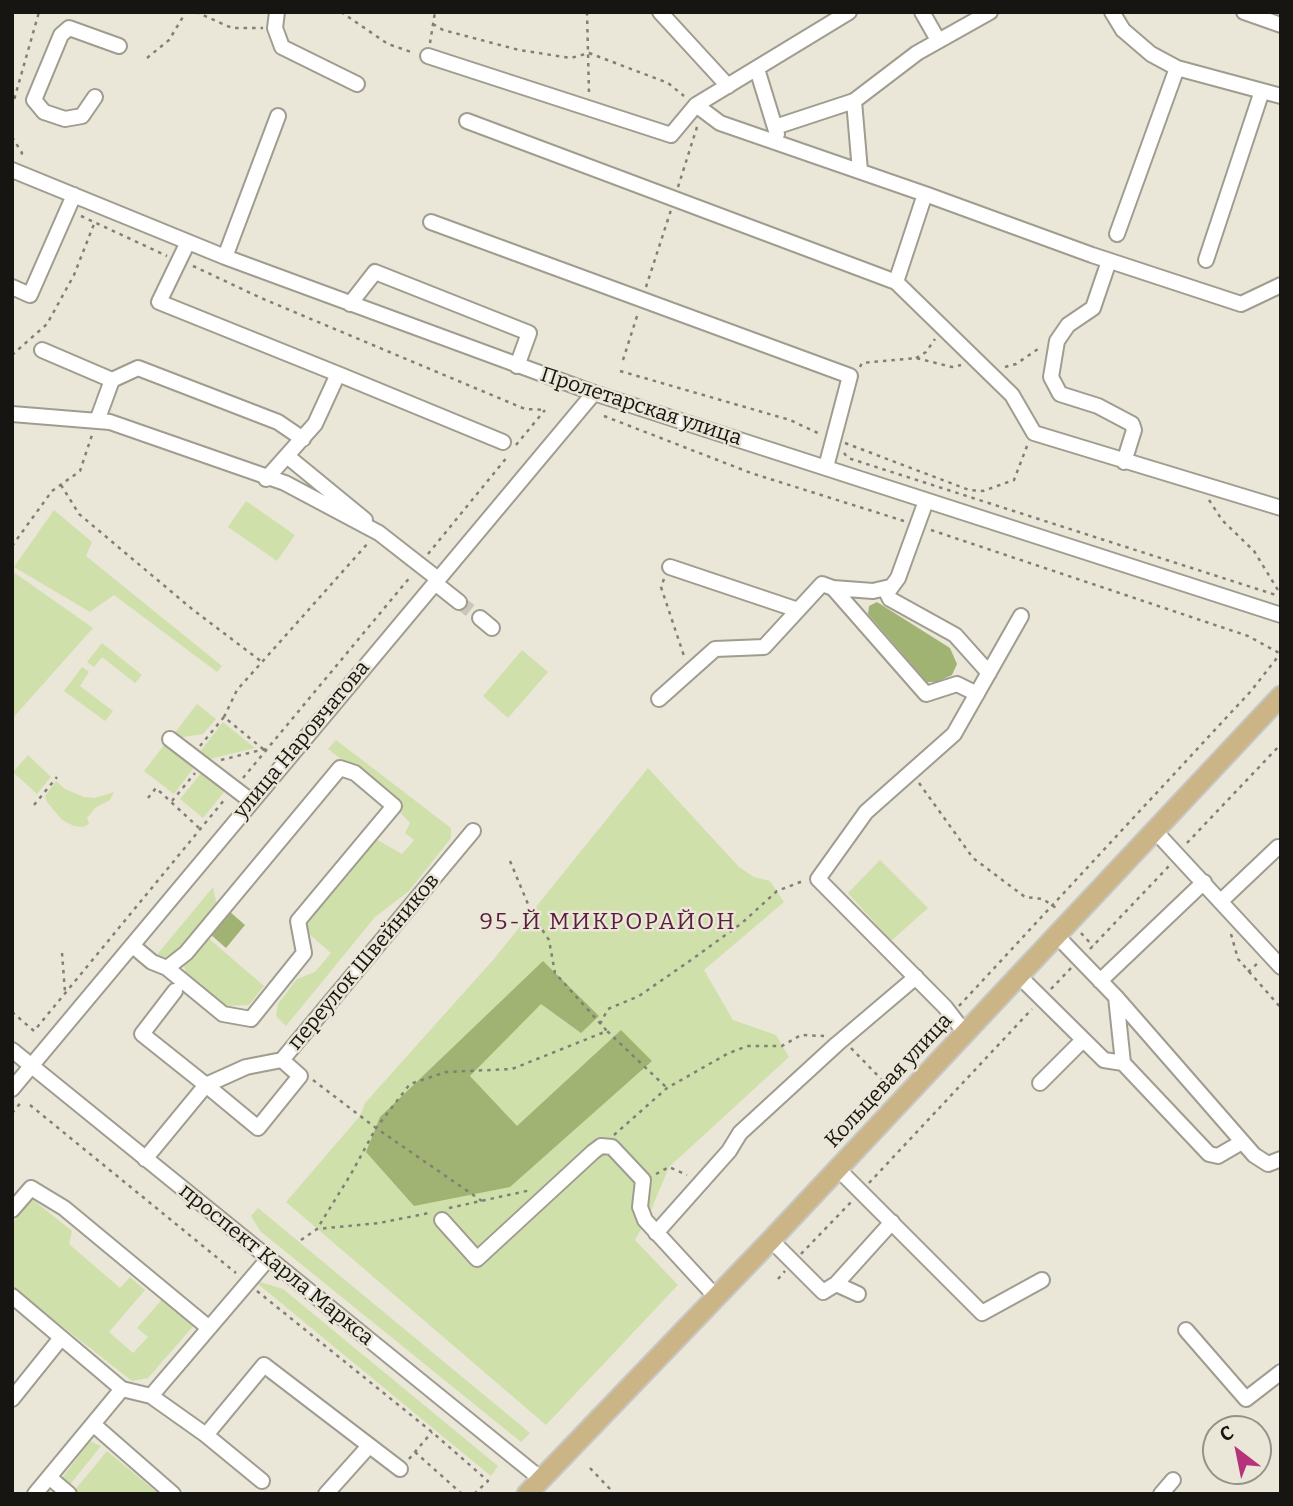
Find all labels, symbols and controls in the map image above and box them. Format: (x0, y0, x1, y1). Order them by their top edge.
street label: Пролетарская улица (537, 363, 745, 451)
street label: улица Наровчатова (229, 656, 375, 824)
street label: переулок Швейников (283, 869, 445, 1055)
district label: 95-Й МИКРОРАЙОН (481, 909, 735, 937)
street label: Кольцевая улица (820, 1009, 958, 1153)
street label: проспект Карла Маркса (174, 1179, 378, 1351)
north arrow (1202, 1415, 1272, 1485)
text: С (1215, 1421, 1238, 1446)

